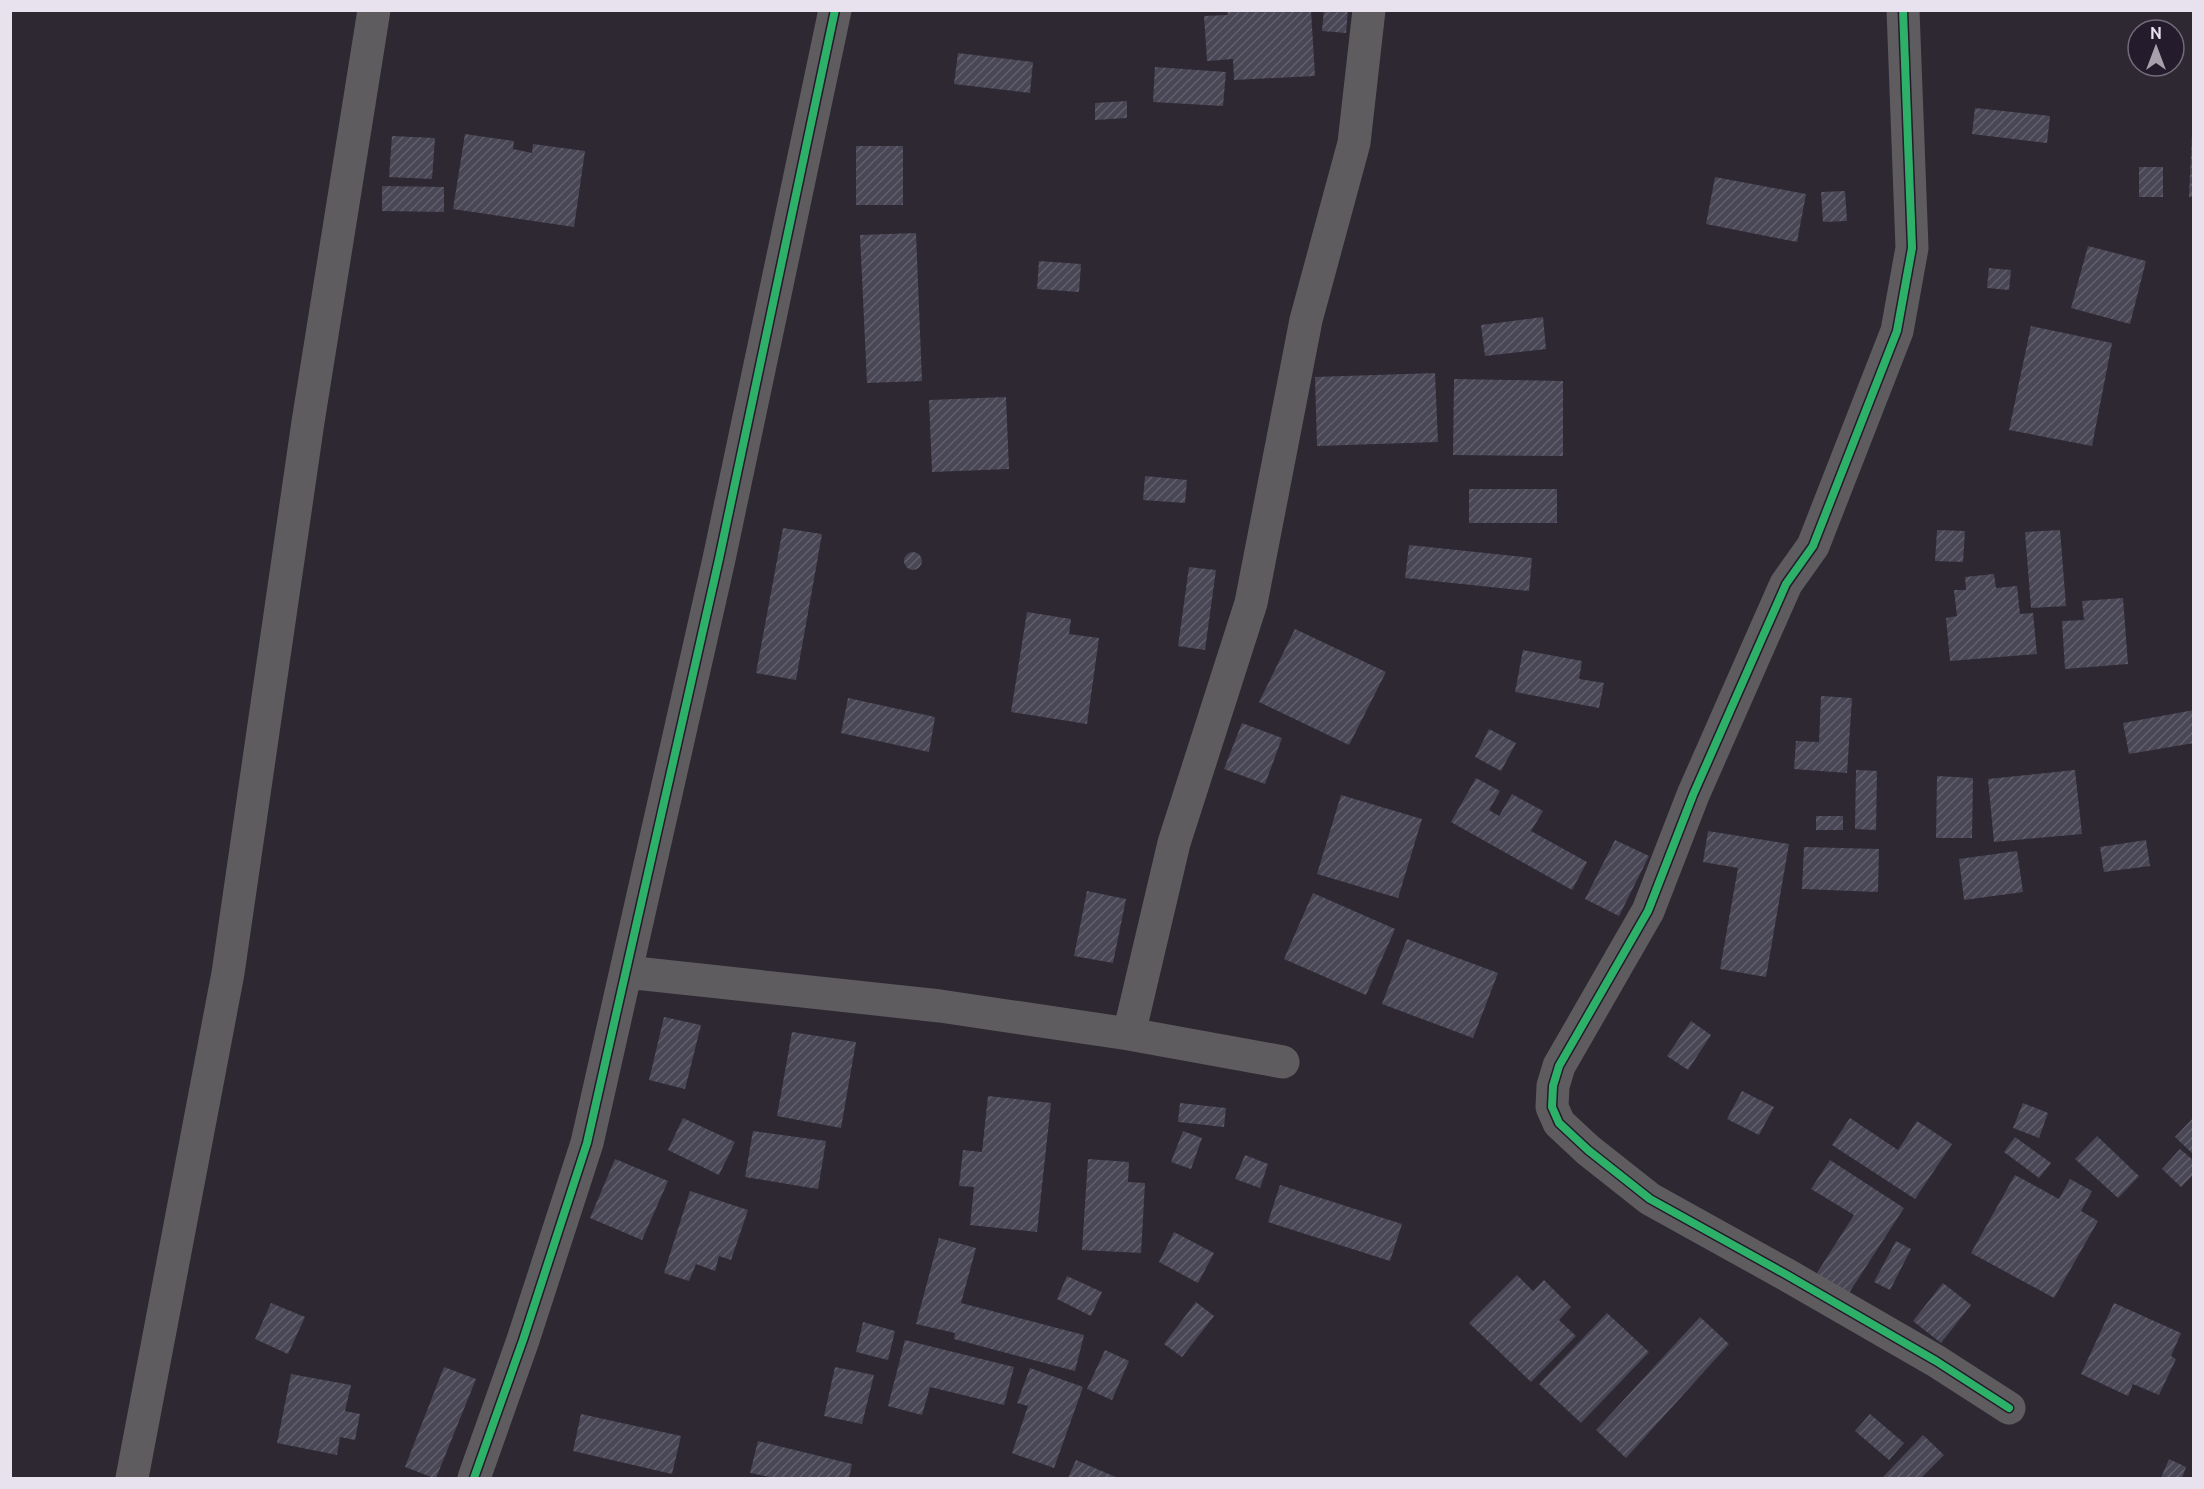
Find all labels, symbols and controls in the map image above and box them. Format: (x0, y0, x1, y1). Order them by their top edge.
north arrow (2126, 18, 2186, 78)
text: N (2150, 24, 2162, 42)

